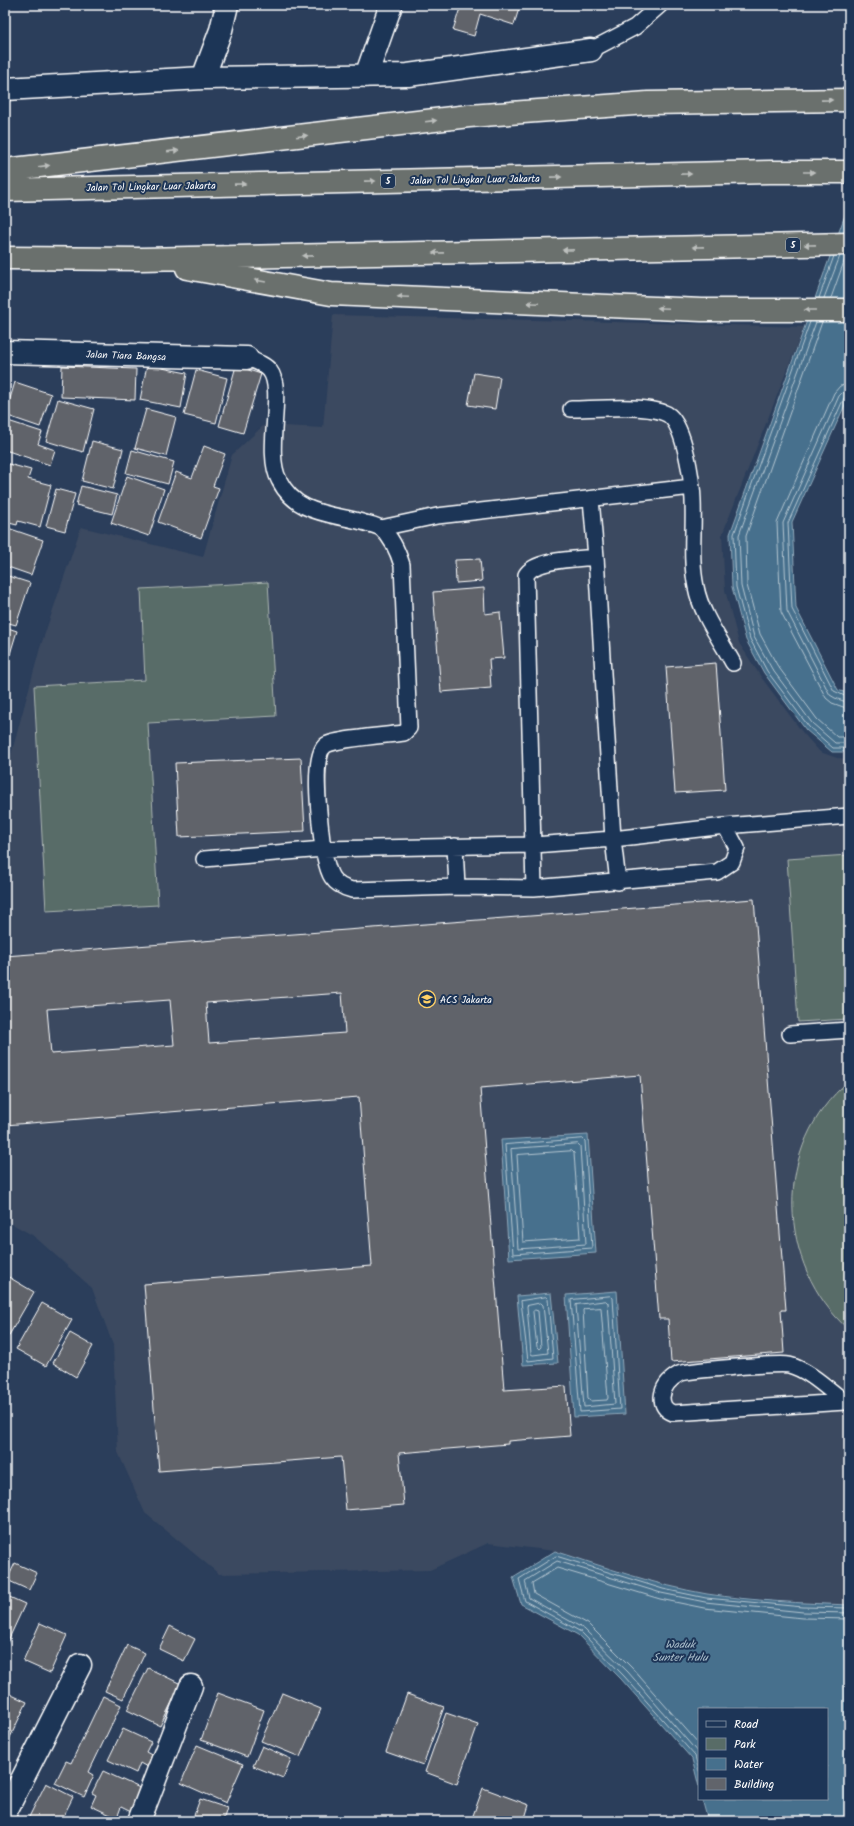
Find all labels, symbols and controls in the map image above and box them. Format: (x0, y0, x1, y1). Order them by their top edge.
one-way arrow (821, 97, 834, 103)
one-way arrow (425, 117, 437, 124)
one-way arrow (296, 132, 308, 139)
one-way arrow (167, 147, 179, 154)
one-way arrow (38, 162, 50, 169)
one-way arrow (803, 169, 816, 175)
street label: Jalan Tol Lingkar Luar Jakarta (410, 171, 540, 189)
one-way arrow (680, 171, 693, 177)
road number: 5 (381, 174, 395, 188)
one-way arrow (550, 174, 563, 180)
street label: Jalan Tol Lingkar Luar Jakarta (86, 178, 216, 196)
one-way arrow (364, 178, 377, 184)
one-way arrow (234, 181, 247, 187)
road number: 5 (786, 238, 800, 252)
one-way arrow (803, 242, 816, 248)
one-way arrow (691, 244, 704, 250)
one-way arrow (561, 247, 574, 253)
one-way arrow (431, 250, 444, 256)
one-way arrow (302, 252, 314, 259)
one-way arrow (254, 278, 266, 284)
one-way arrow (396, 294, 409, 300)
one-way arrow (527, 299, 539, 306)
one-way arrow (656, 305, 669, 311)
one-way arrow (803, 307, 816, 313)
street label: Jalan Tiara Bangsa (86, 347, 167, 365)
school or university icon: ACS Jakarta (417, 989, 437, 1009)
place label: ACS Jakarta (440, 992, 492, 1008)
water label: Waduk Sunter Hulu (653, 1636, 709, 1667)
legend (698, 1708, 828, 1800)
text: Road (734, 1715, 759, 1734)
text: Park (734, 1735, 756, 1754)
text: Water (734, 1755, 764, 1774)
text: Building (734, 1775, 774, 1794)

